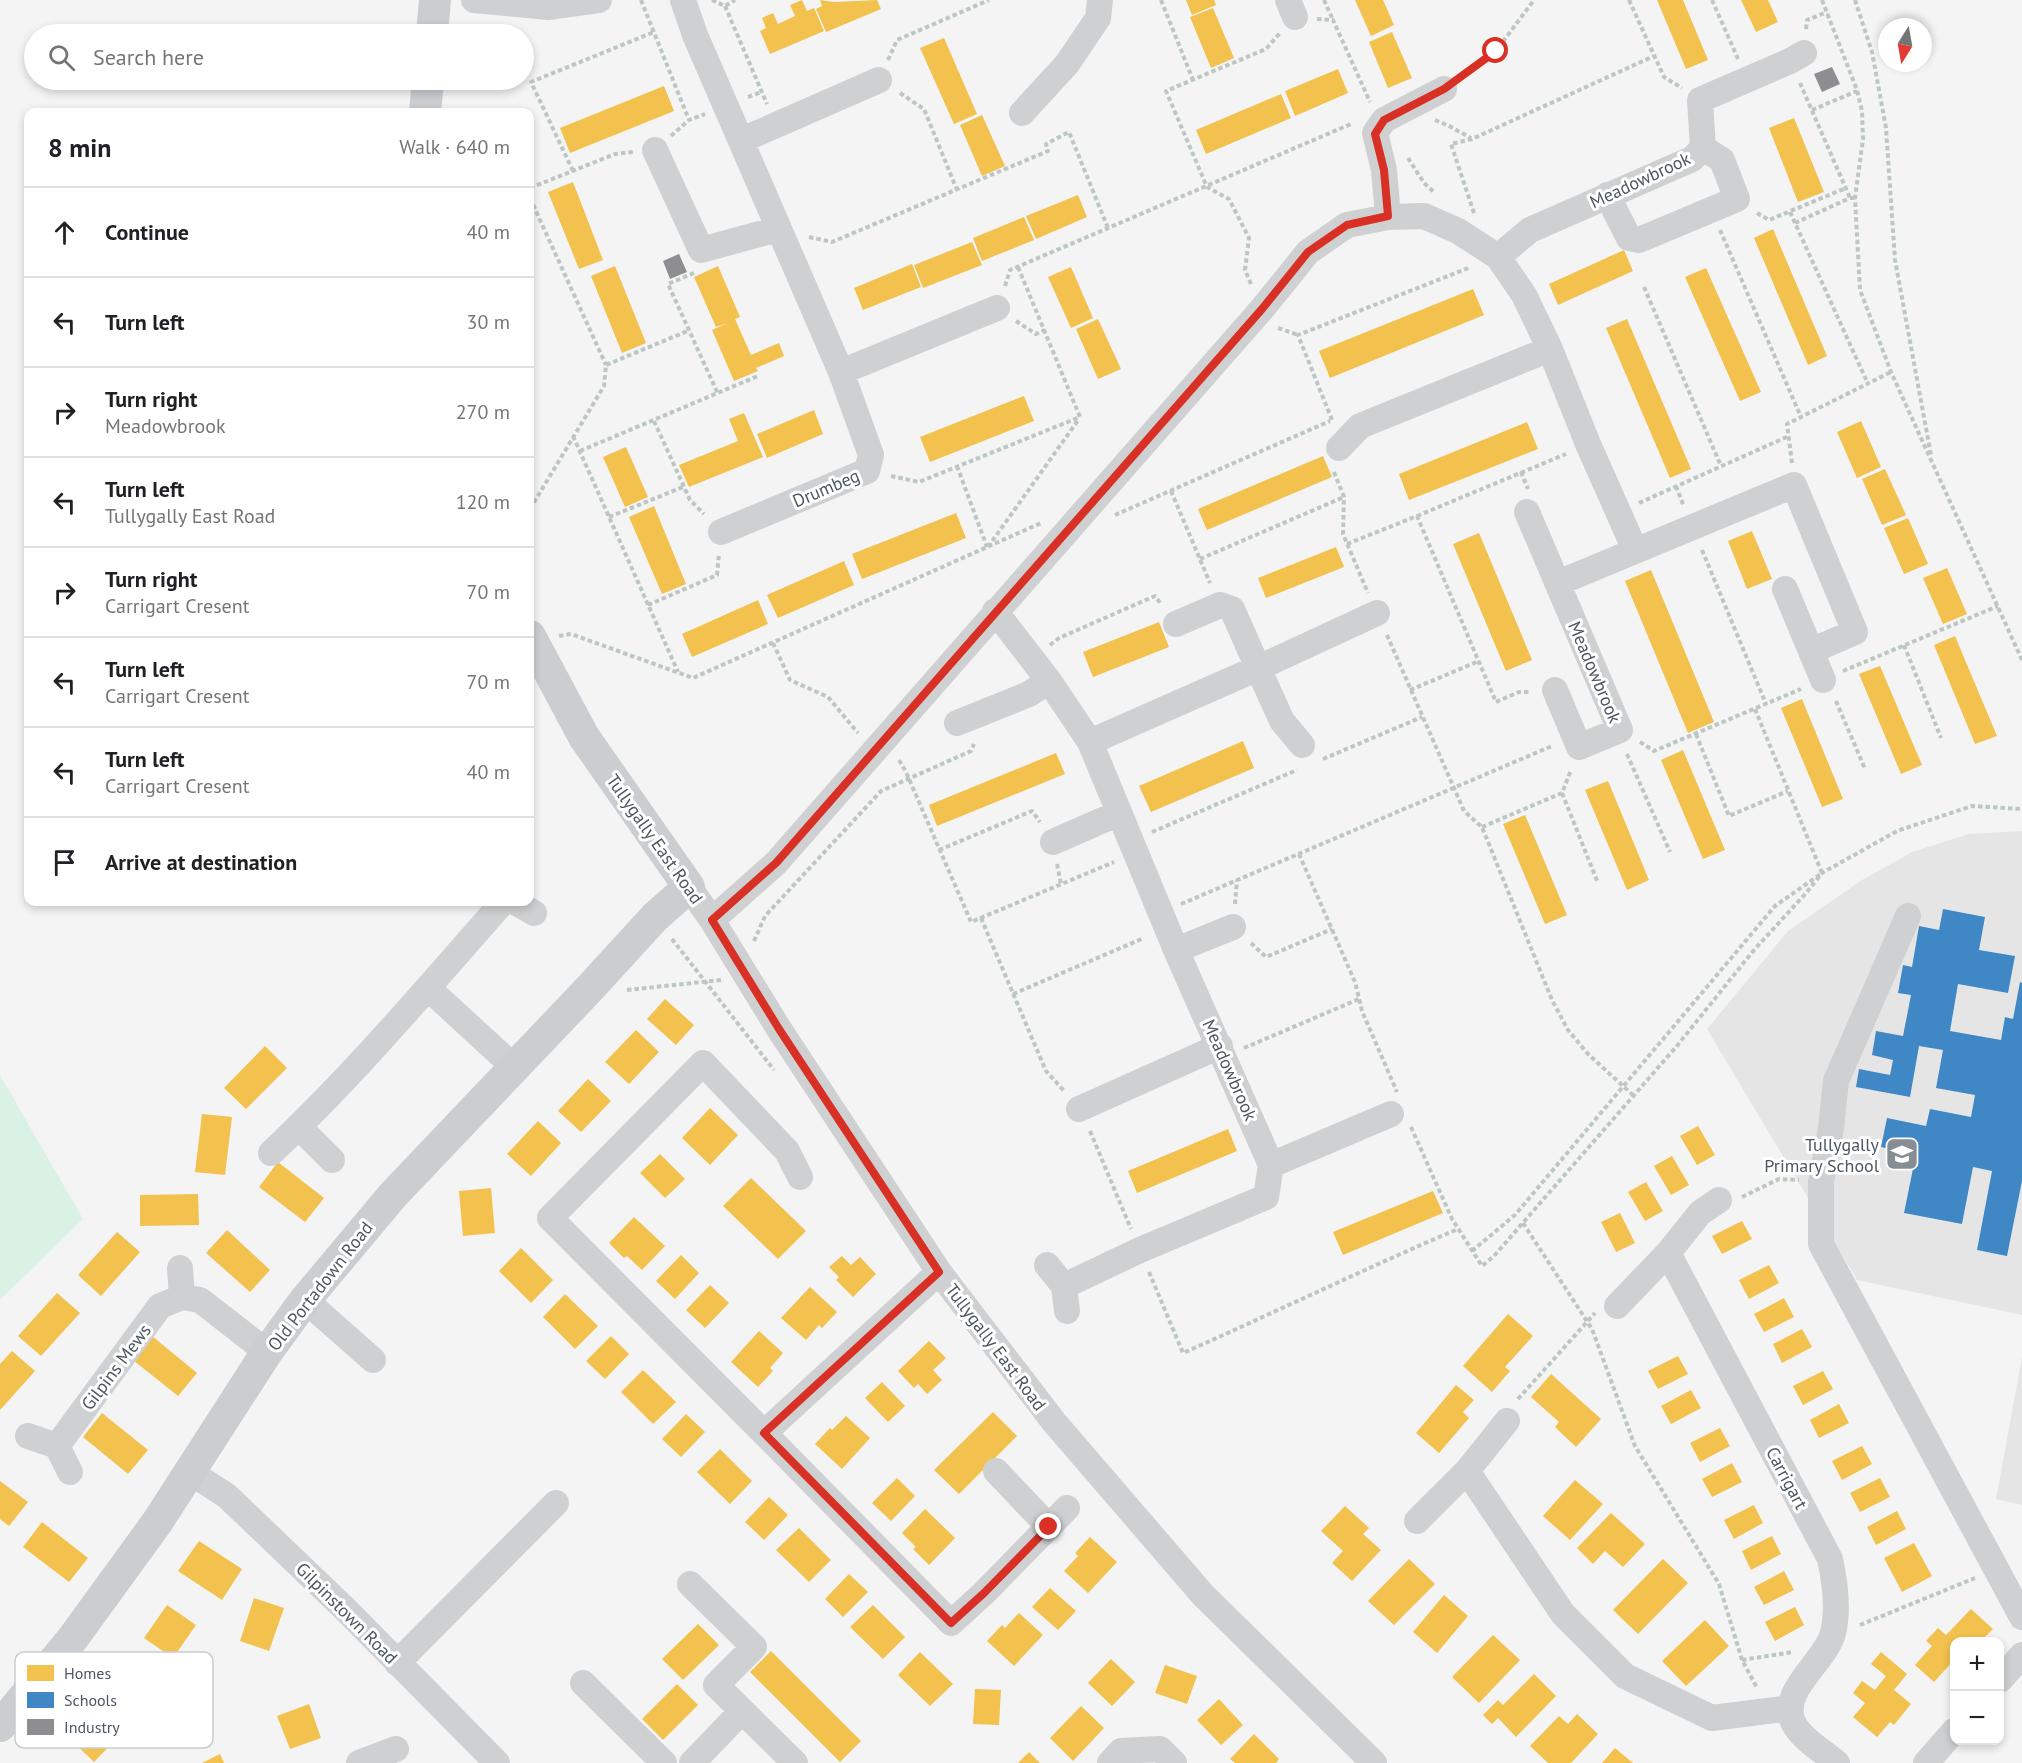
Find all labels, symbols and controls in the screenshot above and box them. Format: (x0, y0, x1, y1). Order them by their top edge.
north arrow (1878, 18, 1932, 72)
search box (24, 24, 534, 90)
route start (1482, 37, 1508, 63)
icon: search (45, 41, 78, 74)
text: Search here (93, 43, 204, 71)
text: 8 min (48, 131, 111, 164)
text: Walk · 640 m (399, 134, 510, 160)
street label: Meadowbrook (1586, 147, 1694, 213)
icon: ahead (48, 216, 81, 249)
text: Continue (105, 218, 189, 246)
text: 40 m (467, 219, 510, 245)
icon: left (48, 306, 81, 339)
text: Turn left (105, 308, 185, 336)
text: 30 m (467, 309, 510, 335)
text: Turn right (105, 385, 197, 413)
icon: right (48, 396, 81, 429)
text: 270 m (456, 399, 510, 425)
text: Meadowbrook (105, 413, 225, 439)
street label: Drumbeg (789, 464, 863, 512)
text: Turn left (105, 475, 185, 503)
icon: left (48, 486, 81, 519)
text: 120 m (456, 489, 510, 515)
text: Tullygally East Road (105, 503, 275, 529)
text: Turn right (105, 565, 197, 593)
icon: right (48, 576, 81, 609)
text: 70 m (467, 579, 510, 605)
text: Carrigart Cresent (105, 593, 249, 619)
street label: Meadowbrook (1563, 618, 1627, 727)
text: Turn left (105, 655, 185, 683)
icon: left (48, 666, 81, 699)
text: 70 m (467, 669, 510, 695)
text: Carrigart Cresent (105, 683, 249, 709)
text: Turn left (105, 745, 185, 773)
icon: left (48, 756, 81, 789)
text: 40 m (467, 759, 510, 785)
street label: Tullygally East Road (602, 770, 708, 908)
text: Carrigart Cresent (105, 773, 249, 799)
icon: arrive (48, 846, 81, 879)
text: Arrive at destination (105, 848, 297, 876)
street label: Meadowbrook (1197, 1016, 1263, 1125)
place label: Tullygally Primary School (1764, 1133, 1880, 1177)
school or university icon: Tullygally Primary School (1884, 1136, 1920, 1172)
street label: Old Portadown Road (262, 1217, 378, 1355)
street label: Tullygally East Road (941, 1279, 1051, 1415)
street label: Gilpins Mews (76, 1319, 156, 1415)
street label: Carrigart (1761, 1443, 1813, 1513)
route end (1035, 1513, 1061, 1539)
street label: Gilpinstown Road (291, 1557, 403, 1669)
map controls (1950, 1637, 2004, 1745)
button: + (1950, 1637, 2004, 1691)
legend (15, 1652, 213, 1748)
text: Homes (64, 1663, 111, 1683)
text: Schools (64, 1690, 117, 1710)
button: − (1950, 1691, 2004, 1745)
text: Industry (64, 1717, 120, 1737)

